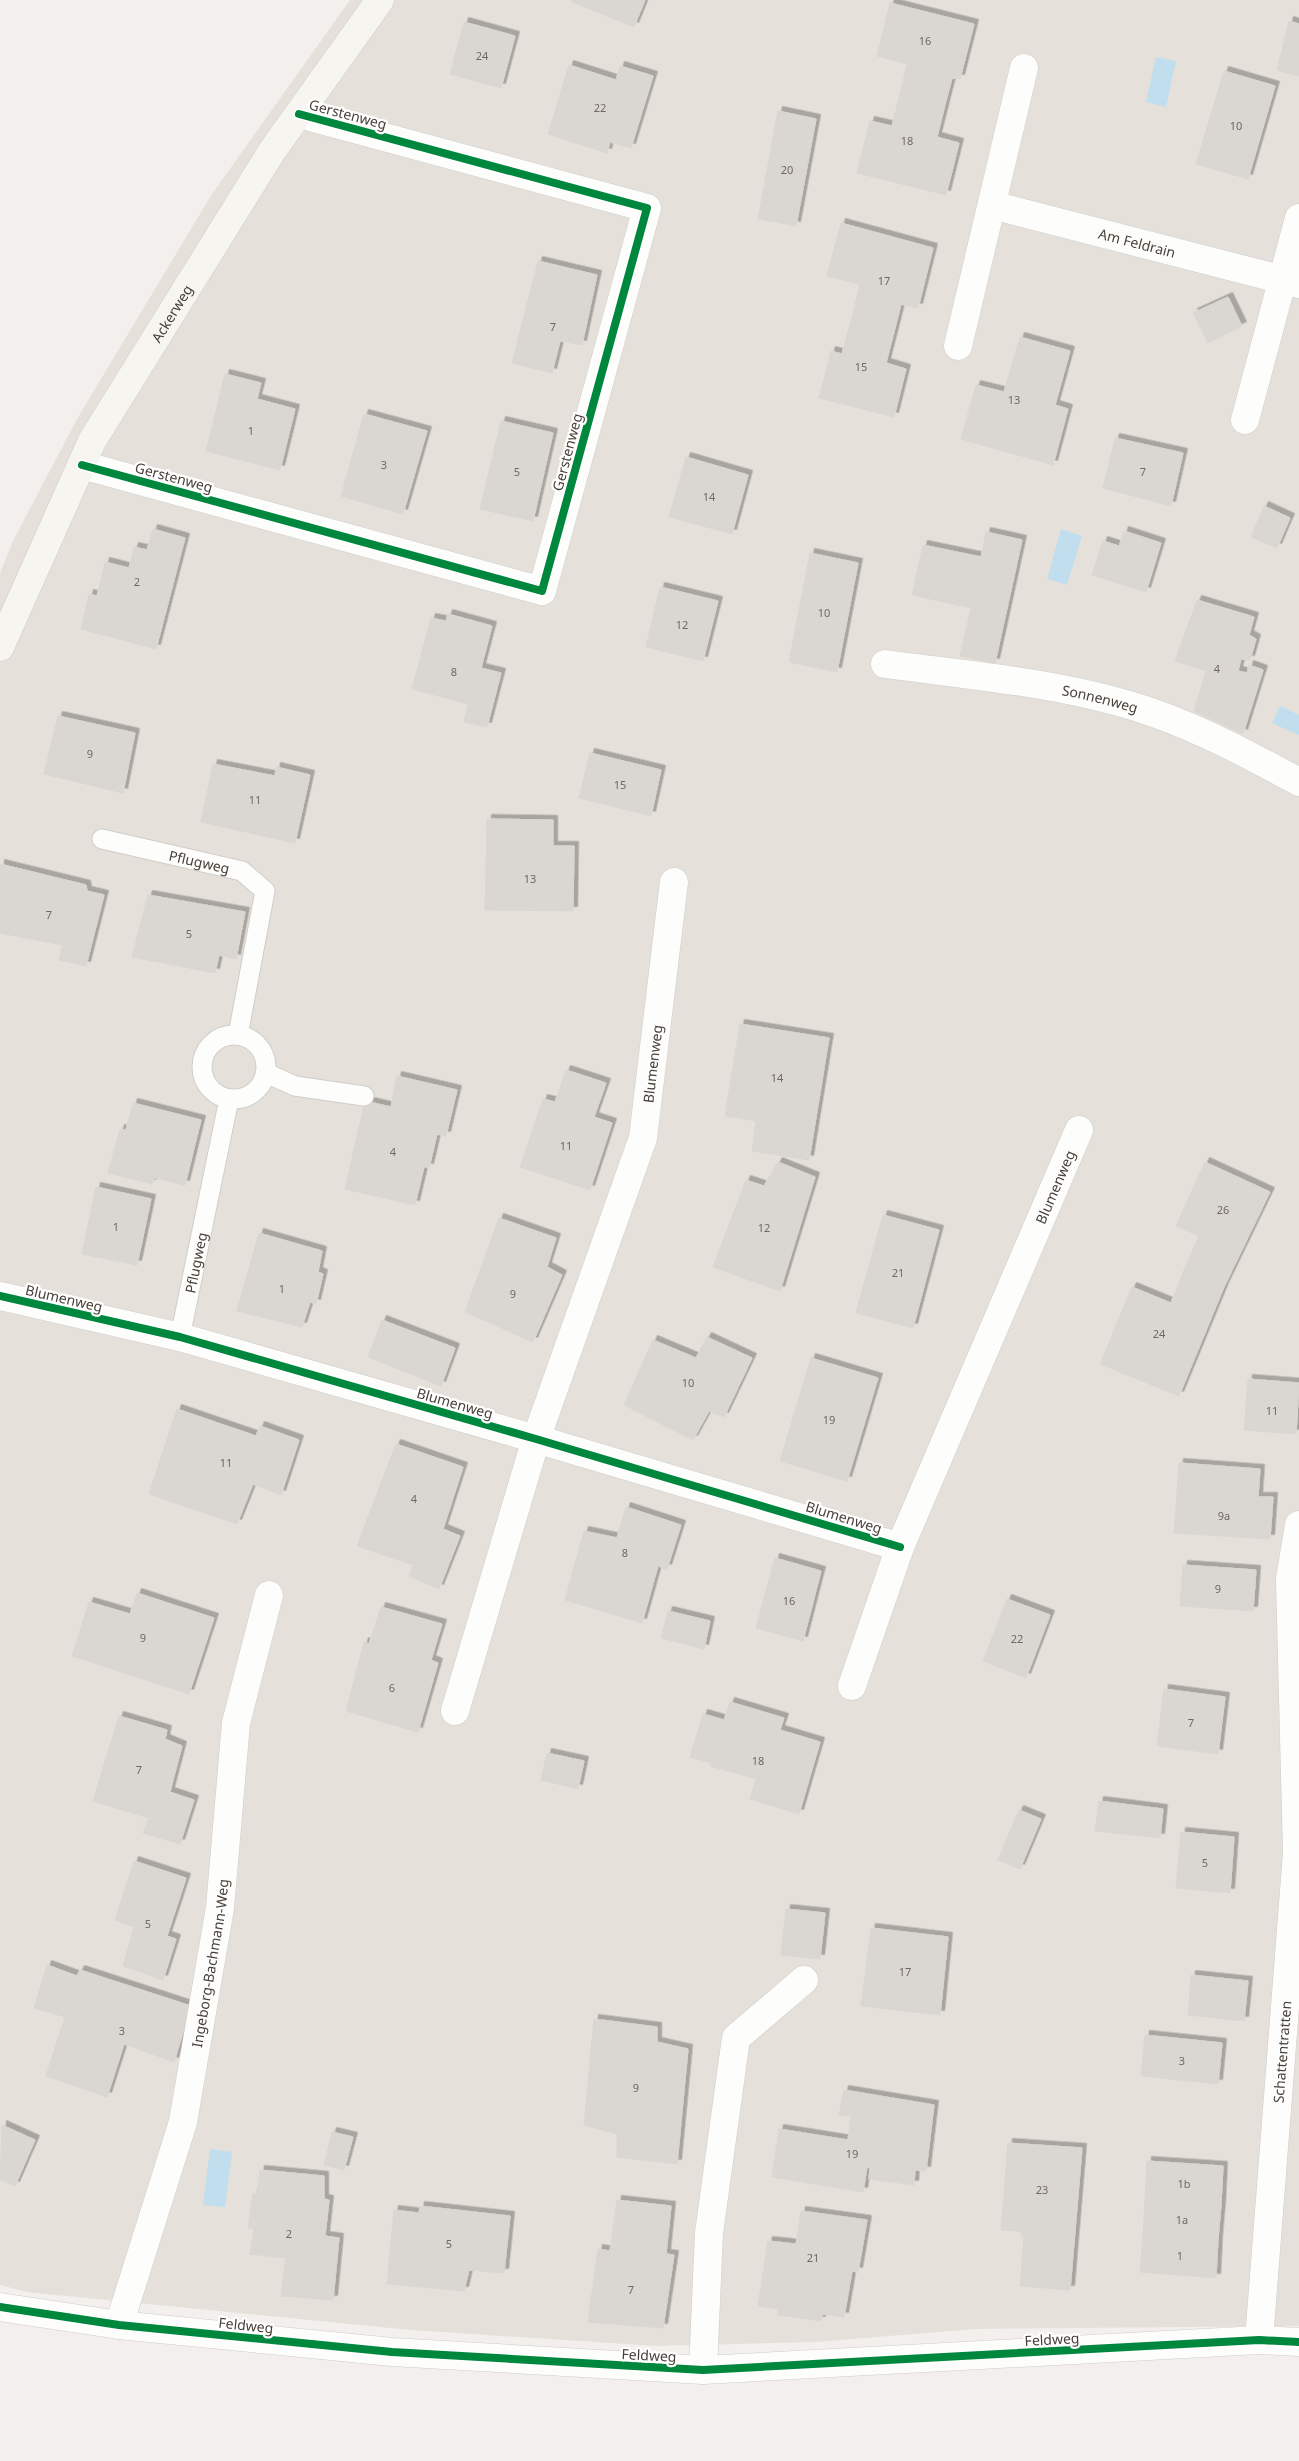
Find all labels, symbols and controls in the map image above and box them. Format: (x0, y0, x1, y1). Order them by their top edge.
house number: 16 (919, 33, 931, 48)
house number: 24 (476, 48, 489, 63)
street label: Gerstenweg (307, 95, 389, 133)
house number: 22 (594, 100, 606, 115)
house number: 10 (1230, 118, 1242, 133)
house number: 18 (901, 133, 913, 148)
house number: 20 (781, 162, 793, 177)
street label: Am Feldrain (1097, 223, 1178, 261)
house number: 17 (878, 273, 890, 288)
street label: Ackerweg (146, 281, 196, 346)
house number: 7 (550, 319, 556, 334)
house number: 15 (855, 359, 867, 374)
house number: 13 (1008, 392, 1020, 407)
street label: Gerstenweg (548, 411, 586, 493)
house number: 1 (248, 423, 254, 438)
house number: 3 (381, 457, 387, 472)
street label: Gerstenweg (133, 458, 215, 496)
house number: 5 (514, 464, 520, 479)
house number: 7 (1140, 464, 1146, 479)
house number: 14 (703, 489, 716, 504)
house number: 2 (134, 574, 140, 589)
house number: 10 (818, 605, 830, 620)
house number: 12 (676, 617, 688, 632)
house number: 4 (1214, 661, 1221, 676)
house number: 8 (451, 664, 457, 679)
street label: Sonnenweg (1061, 680, 1140, 717)
house number: 9 (87, 746, 93, 761)
house number: 15 (614, 777, 626, 792)
house number: 11 (249, 792, 261, 807)
street label: Pflugweg (167, 845, 232, 877)
house number: 13 (524, 871, 536, 886)
house number: 7 (46, 907, 52, 922)
house number: 5 (186, 926, 192, 941)
street label: Blumenweg (638, 1024, 666, 1104)
house number: 14 (771, 1070, 784, 1085)
house number: 11 (560, 1138, 572, 1153)
house number: 4 (390, 1144, 397, 1159)
street label: Blumenweg (1030, 1147, 1079, 1227)
house number: 26 (1217, 1202, 1229, 1217)
house number: 1 (113, 1219, 119, 1234)
house number: 12 (758, 1220, 770, 1235)
street label: Pflugweg (180, 1230, 211, 1295)
house number: 21 (892, 1265, 904, 1280)
street label: Blumenweg (24, 1280, 104, 1316)
house number: 1 (279, 1281, 285, 1296)
house number: 9 (510, 1286, 516, 1301)
house number: 24 (1153, 1326, 1166, 1341)
house number: 10 (682, 1375, 694, 1390)
street label: Blumenweg (415, 1383, 495, 1423)
house number: 11 (1266, 1403, 1278, 1418)
house number: 19 (823, 1412, 835, 1427)
house number: 11 (220, 1455, 232, 1470)
house number: 4 (411, 1491, 418, 1506)
street label: Blumenweg (804, 1496, 884, 1538)
house number: 9a (1218, 1508, 1230, 1523)
house number: 8 (622, 1545, 628, 1560)
house number: 9 (1215, 1581, 1221, 1596)
house number: 16 (783, 1593, 795, 1608)
house number: 9 (140, 1630, 146, 1645)
house number: 22 (1011, 1631, 1023, 1646)
house number: 6 (389, 1680, 395, 1695)
house number: 7 (1188, 1715, 1194, 1730)
house number: 18 (752, 1753, 764, 1768)
house number: 7 (136, 1762, 142, 1777)
house number: 5 (1202, 1855, 1208, 1870)
street label: Ingeborg-Bachmann-Weg (187, 1878, 232, 2049)
house number: 5 (145, 1916, 151, 1931)
house number: 17 (899, 1964, 911, 1979)
street label: Schattentratten (1268, 2000, 1295, 2104)
house number: 3 (119, 2023, 125, 2038)
house number: 3 (1179, 2053, 1185, 2068)
house number: 9 (633, 2080, 639, 2095)
house number: 19 (846, 2146, 858, 2161)
house number: 1b (1177, 2176, 1191, 2191)
house number: 23 (1036, 2182, 1048, 2197)
house number: 1a (1176, 2212, 1188, 2227)
house number: 2 (286, 2226, 292, 2241)
house number: 5 (446, 2236, 452, 2251)
house number: 1 (1177, 2248, 1183, 2263)
house number: 21 (807, 2250, 819, 2265)
house number: 7 (628, 2282, 634, 2297)
street label: Feldweg (218, 2313, 274, 2337)
street label: Feldweg (1024, 2328, 1080, 2350)
street label: Feldweg (621, 2344, 677, 2366)

